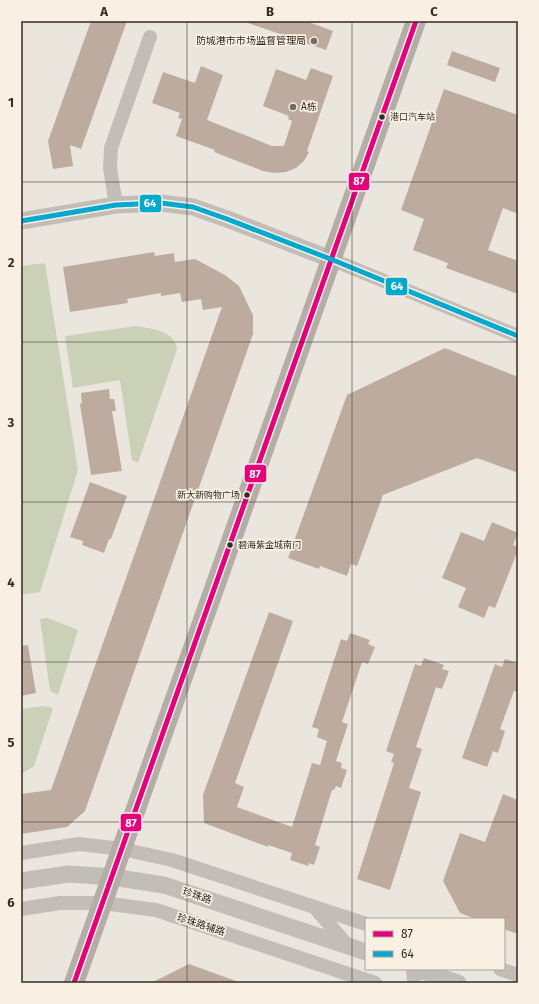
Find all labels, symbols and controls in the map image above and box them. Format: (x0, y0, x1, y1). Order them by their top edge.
text: A (99, 4, 108, 19)
text: B (266, 4, 274, 19)
text: C (430, 4, 438, 19)
place label: 防城港市市场监督管理局 (196, 35, 306, 47)
marker: 防城港市市场监督管理局 (309, 36, 319, 46)
text: 1 (8, 95, 14, 110)
place label: A栋 (301, 101, 317, 113)
marker: A栋 (288, 102, 298, 112)
marker: 港口汽车站 (377, 112, 387, 122)
place label: 港口汽车站 (390, 112, 435, 122)
line badge: 87 (348, 172, 370, 191)
text: 87 (353, 175, 365, 188)
line badge: 64 (139, 194, 162, 213)
text: 64 (144, 197, 156, 210)
text: 2 (8, 255, 15, 270)
line badge: 64 (385, 277, 408, 296)
text: 64 (391, 280, 403, 293)
text: 3 (7, 415, 15, 430)
line badge: 87 (244, 464, 267, 483)
text: 87 (249, 468, 261, 481)
place label: 新大新购物广场 (177, 490, 240, 500)
marker: 新大新购物广场 (242, 490, 252, 500)
marker: 碧海紫金城南门 (225, 540, 235, 550)
place label: 碧海紫金城南门 (238, 540, 301, 550)
text: 4 (7, 575, 15, 590)
text: 5 (8, 735, 15, 750)
line badge: 87 (120, 813, 142, 832)
text: 87 (125, 817, 137, 830)
street label: 珍珠路 (181, 886, 213, 906)
text: 6 (7, 895, 15, 910)
street label: 珍珠路辅路 (175, 912, 227, 938)
legend (365, 918, 505, 970)
text: 87 (401, 927, 413, 941)
text: 64 (401, 947, 414, 961)

